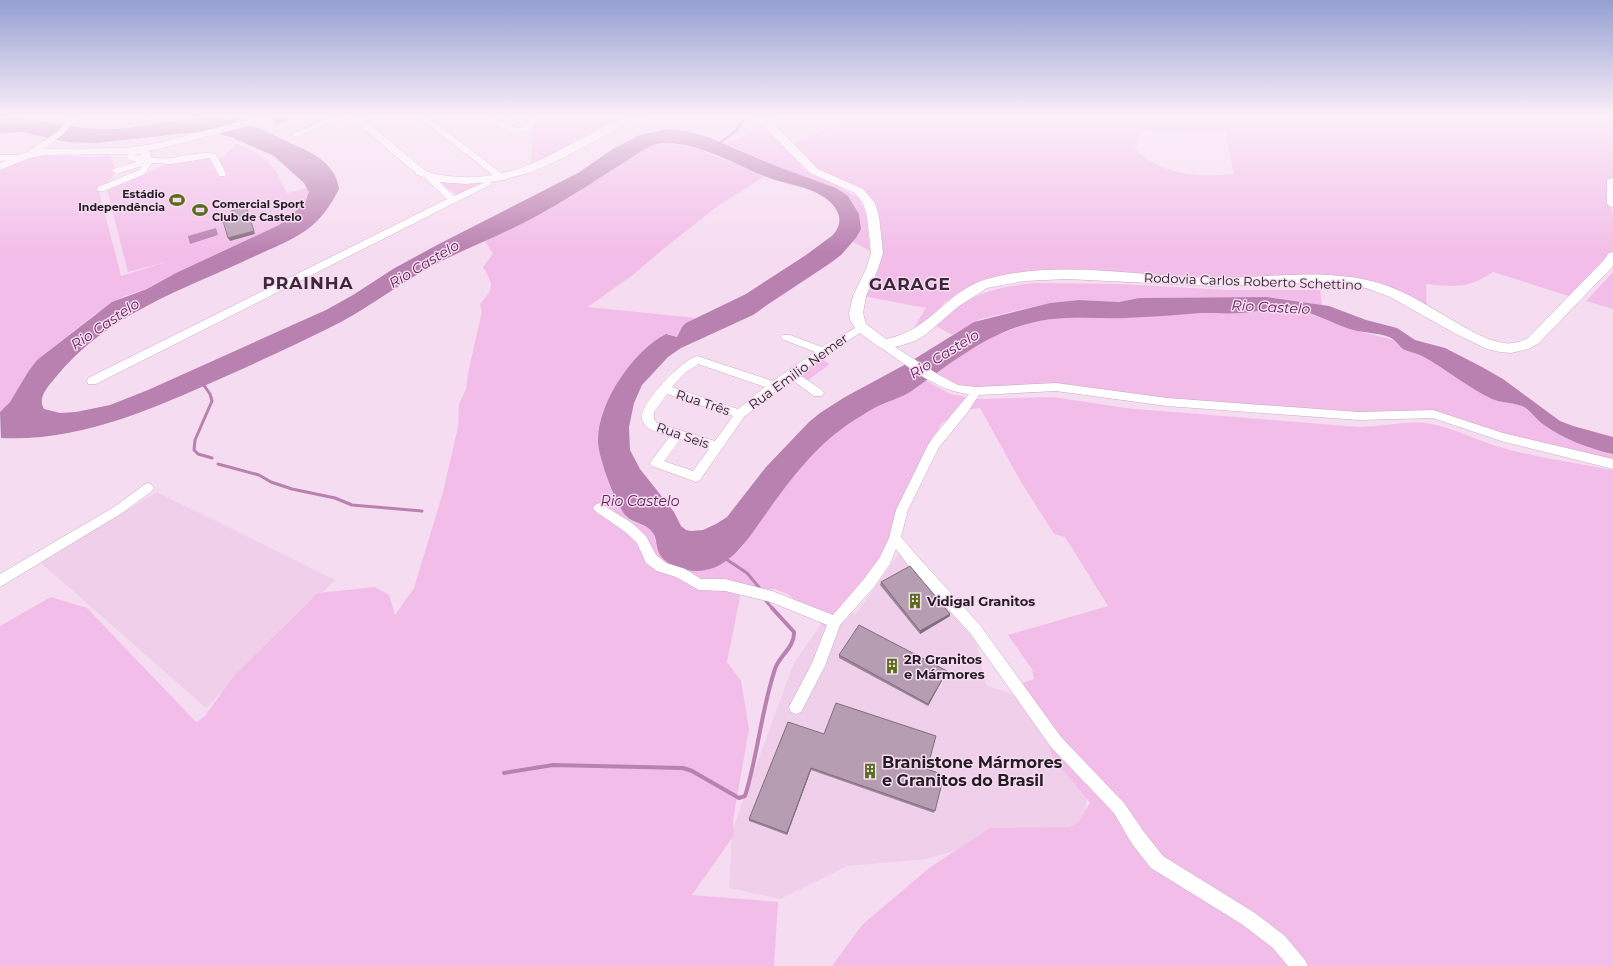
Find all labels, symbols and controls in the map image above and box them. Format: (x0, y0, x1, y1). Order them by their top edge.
place label: Estádio Independência (78, 187, 165, 214)
sports icon: Estádio Independência (168, 191, 186, 209)
place label: Comercial Sport Club de Castelo (212, 197, 305, 224)
sports icon: Comercial Sport Club de Castelo (191, 201, 209, 219)
water label: Rio Castelo (386, 236, 463, 292)
street label: Rodovia Carlos Roberto Schettino (1144, 269, 1362, 293)
district label: PRAINHA (263, 273, 353, 293)
district label: GARAGE (869, 274, 951, 294)
water label: Rio Castelo (67, 294, 143, 354)
water label: Rio Castelo (1231, 296, 1311, 318)
water label: Rio Castelo (906, 325, 982, 383)
street label: Rua Emilio Nemer (745, 330, 851, 412)
street label: Rua Três (674, 386, 732, 418)
street label: Rua Seis (654, 418, 712, 452)
water label: Rio Castelo (601, 492, 680, 510)
building icon: Vidigal Granitos (906, 592, 924, 610)
place label: Vidigal Granitos (926, 593, 1035, 609)
place label: 2R Granitos e Mármores (904, 651, 985, 682)
building icon: 2R Granitos e Mármores (883, 657, 901, 675)
place label: Branistone Mármores e Granitos do Brasil (882, 753, 1063, 790)
building icon: Branistone Mármores e Granitos do Brasil (861, 762, 879, 780)

